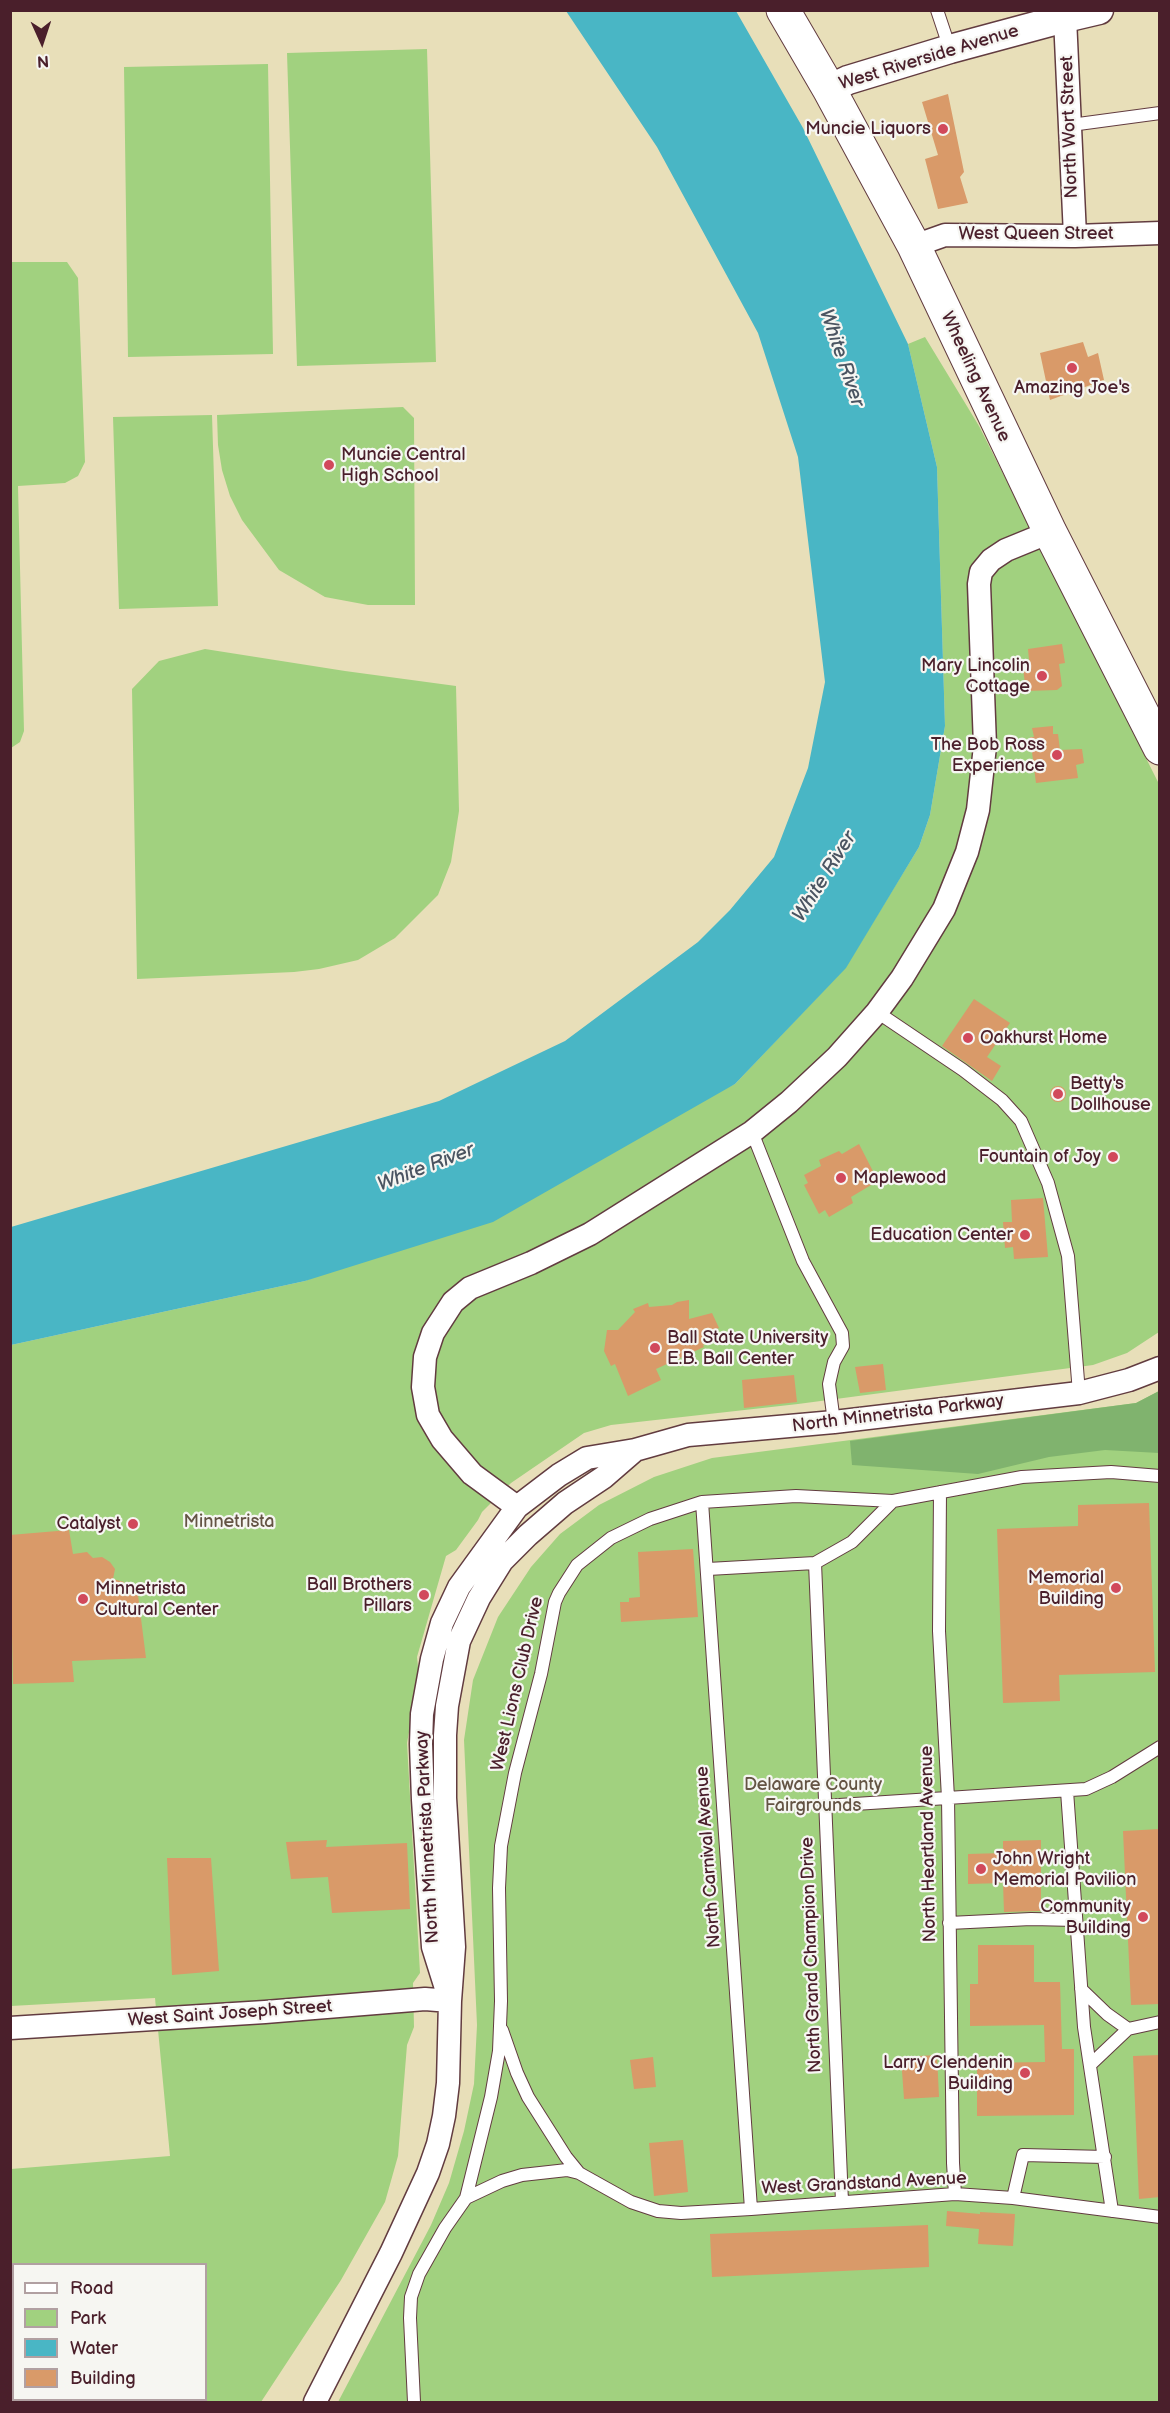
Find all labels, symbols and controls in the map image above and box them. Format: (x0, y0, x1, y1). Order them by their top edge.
north arrow (12, 12, 72, 72)
street label: West Riverside Avenue (837, 20, 1021, 96)
text: N (36, 51, 49, 70)
street label: North Wort Street (1057, 55, 1083, 199)
place label: Muncie Liquors (805, 118, 931, 140)
marker: Muncie Liquors (936, 122, 950, 136)
street label: West Queen Street (958, 223, 1114, 245)
water label: White River (813, 306, 869, 410)
street label: Wheeling Avenue (935, 309, 1015, 445)
marker: Amazing Joe's (1065, 361, 1079, 375)
place label: Amazing Joe's (1014, 377, 1130, 399)
place label: Muncie Central High School (341, 444, 466, 486)
marker: Muncie Central High School (322, 458, 336, 472)
place label: Mary Lincolin Cottage (921, 655, 1030, 698)
marker: Mary Lincolin Cottage (1035, 669, 1049, 683)
place label: The Bob Ross Experience (931, 734, 1045, 777)
marker: The Bob Ross Experience (1050, 748, 1064, 762)
water label: White River (788, 827, 862, 927)
place label: Oakhurst Home (980, 1027, 1107, 1049)
marker: Oakhurst Home (961, 1031, 975, 1045)
place label: Betty's Dollhouse (1070, 1073, 1151, 1116)
marker: Betty's Dollhouse (1051, 1087, 1065, 1101)
water label: White River (374, 1139, 478, 1197)
place label: Fountain of Joy (978, 1146, 1101, 1168)
marker: Fountain of Joy (1106, 1150, 1120, 1164)
place label: Maplewood (853, 1167, 946, 1189)
marker: Maplewood (834, 1171, 848, 1185)
place label: Education Center (870, 1224, 1013, 1246)
marker: Education Center (1018, 1228, 1032, 1242)
place label: Ball State University E.B. Ball Center (667, 1327, 828, 1370)
marker: Ball State University E.B. Ball Center (648, 1341, 662, 1355)
street label: North Minnetrista Parkway (791, 1390, 1005, 1438)
park label: Minnetrista (183, 1511, 275, 1533)
place label: Catalyst (56, 1513, 121, 1535)
marker: Catalyst (126, 1517, 140, 1531)
place label: Memorial Building (1028, 1567, 1104, 1610)
place label: Ball Brothers Pillars (307, 1574, 412, 1616)
place label: Minnetrista Cultural Center (95, 1578, 218, 1620)
marker: Memorial Building (1109, 1581, 1123, 1595)
marker: Ball Brothers Pillars (417, 1588, 431, 1602)
marker: Minnetrista Cultural Center (76, 1592, 90, 1606)
street label: West Lions Club Drive (487, 1595, 549, 1773)
street label: North Minnetrista Parkway (412, 1730, 444, 1944)
street label: North Heartland Avenue (916, 1745, 942, 1943)
street label: North Carnival Avenue (692, 1766, 726, 1948)
park label: Delaware County Fairgrounds (744, 1774, 882, 1816)
street label: North Grand Champion Drive (797, 1837, 827, 2073)
place label: John Wright Memorial Pavilion (993, 1848, 1136, 1890)
marker: John Wright Memorial Pavilion (974, 1862, 988, 1876)
place label: Community Building (1040, 1896, 1131, 1938)
marker: Community Building (1136, 1910, 1150, 1924)
street label: West Saint Joseph Street (127, 1996, 333, 2032)
place label: Larry Clendenin Building (883, 2052, 1013, 2094)
marker: Larry Clendenin Building (1018, 2066, 1032, 2080)
street label: West Grandstand Avenue (761, 2168, 967, 2200)
legend (12, 2263, 207, 2401)
text: Road (70, 2278, 114, 2299)
text: Park (70, 2308, 106, 2329)
text: Water (70, 2338, 118, 2359)
text: Building (70, 2368, 136, 2389)

